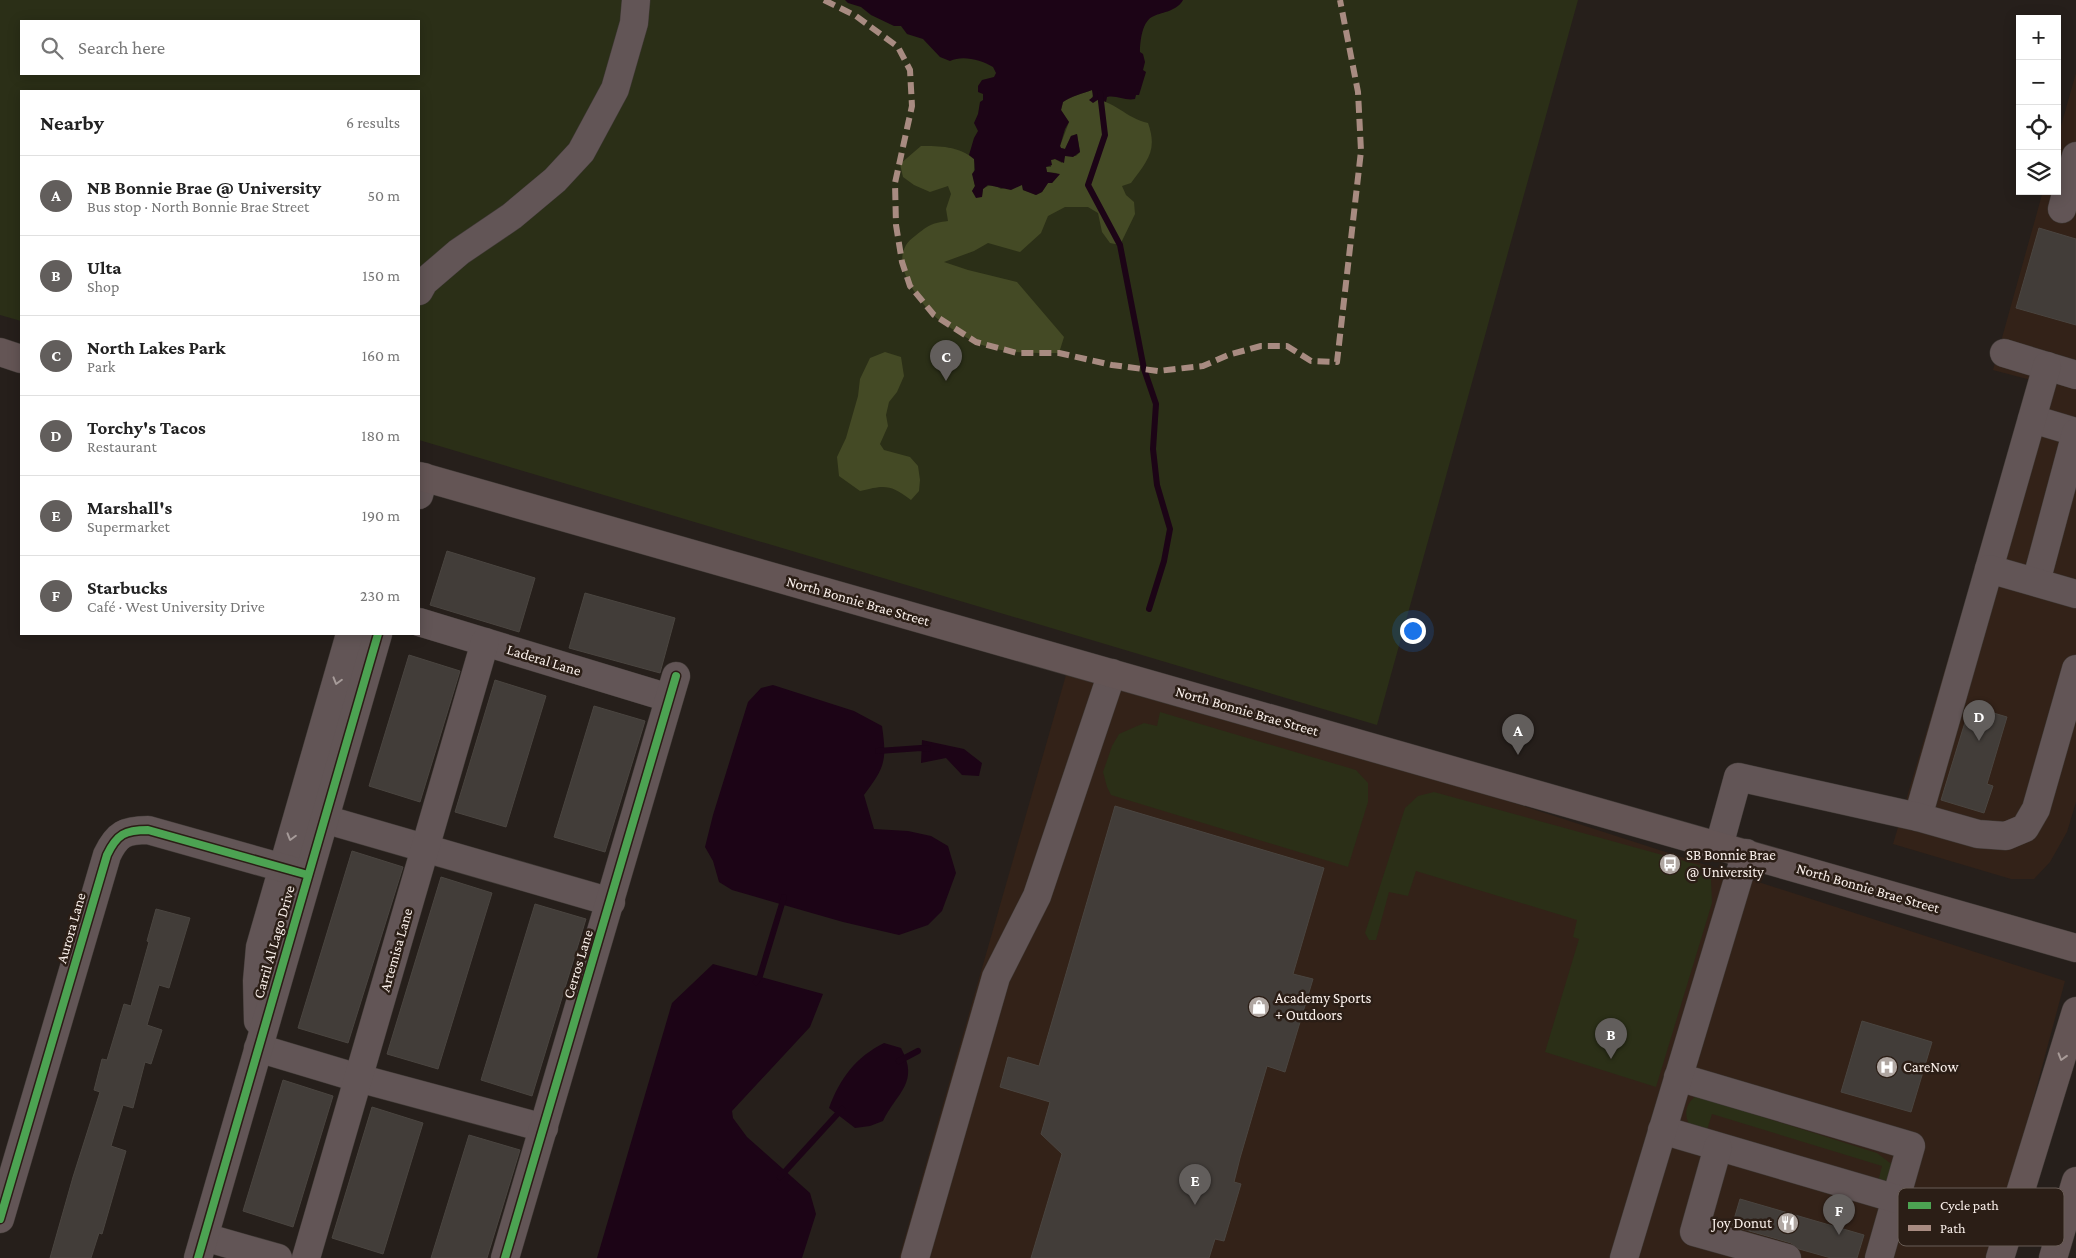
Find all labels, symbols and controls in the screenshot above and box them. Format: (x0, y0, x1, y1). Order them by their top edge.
map controls (2016, 15, 2061, 195)
button: + (2016, 15, 2061, 60)
search box (20, 20, 420, 75)
icon: search (38, 34, 66, 62)
text: Search here (78, 37, 165, 58)
button: − (2016, 60, 2061, 105)
button: locate (2016, 105, 2061, 150)
text: Nearby (40, 111, 104, 135)
text: 6 results (346, 114, 400, 131)
button: layers (2016, 150, 2061, 195)
text: NB Bonnie Brae @ University (87, 177, 321, 198)
text: A (51, 187, 61, 204)
text: 50 m (368, 187, 400, 204)
text: Bus stop · North Bonnie Brae Street (87, 198, 309, 215)
text: Ulta (87, 257, 122, 278)
text: B (51, 267, 61, 284)
text: 150 m (362, 267, 400, 284)
text: Shop (87, 278, 119, 295)
text: North Lakes Park (87, 337, 226, 358)
pin: C (930, 340, 962, 381)
text: C (51, 347, 61, 364)
text: 160 m (362, 347, 400, 364)
text: Park (87, 358, 115, 375)
text: Torchy's Tacos (87, 417, 206, 438)
text: D (50, 427, 62, 444)
text: 180 m (361, 427, 400, 444)
text: Restaurant (87, 438, 157, 455)
text: Marshall's (87, 497, 172, 518)
text: E (51, 507, 61, 524)
text: 190 m (362, 507, 400, 524)
text: Supermarket (87, 518, 170, 535)
street label: North Bonnie Brae Street (785, 573, 932, 629)
text: Starbucks (87, 577, 168, 598)
text: F (52, 587, 60, 604)
text: 230 m (360, 587, 400, 604)
text: Café · West University Drive (87, 598, 265, 615)
your location (1400, 618, 1426, 644)
street label: Laderal Lane (505, 641, 583, 679)
one-way arrow (332, 676, 342, 684)
street label: North Bonnie Brae Street (1174, 683, 1321, 739)
pin: D (1963, 700, 1995, 741)
pin: A (1502, 714, 1534, 755)
one-way arrow (287, 832, 297, 840)
place label: SB Bonnie Brae @ University (1686, 847, 1776, 881)
bus stop icon: SB Bonnie Brae @ University (1658, 852, 1682, 876)
street label: North Bonnie Brae Street (1795, 860, 1942, 916)
street label: Carril Al Lago Drive (250, 883, 299, 1001)
street label: Aurora Lane (53, 890, 89, 965)
street label: Artemisa Lane (376, 906, 416, 994)
street label: Cerros Lane (560, 927, 596, 1000)
place label: Academy Sports + Outdoors (1275, 990, 1371, 1023)
shop icon: Academy Sports + Outdoors (1247, 995, 1271, 1019)
pin: B (1595, 1018, 1627, 1059)
one-way arrow (2057, 1053, 2067, 1061)
hospital icon: CareNow (1875, 1055, 1899, 1079)
place label: CareNow (1903, 1059, 1960, 1075)
pin: E (1179, 1164, 1211, 1205)
legend (1898, 1188, 2064, 1246)
pin: F (1823, 1194, 1855, 1235)
text: Cycle path (1940, 1197, 1999, 1213)
restaurant icon: Joy Donut (1776, 1211, 1800, 1235)
place label: Joy Donut (1710, 1215, 1773, 1232)
text: Path (1940, 1220, 1966, 1236)

